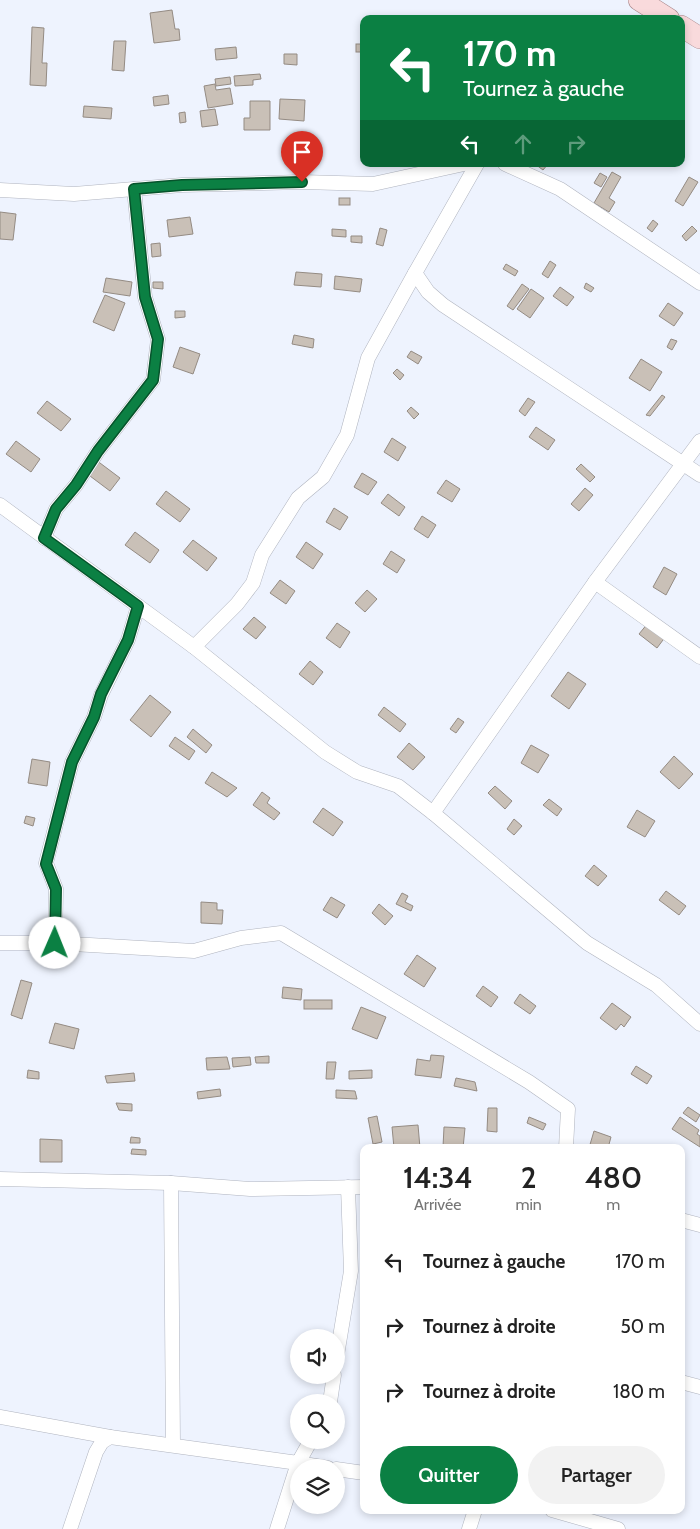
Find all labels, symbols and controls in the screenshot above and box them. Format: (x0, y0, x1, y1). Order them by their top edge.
text: 170 m (463, 32, 556, 75)
icon: left (380, 35, 445, 100)
text: Tournez à gauche (463, 75, 624, 102)
icon: left (456, 130, 484, 158)
icon: ahead (509, 130, 537, 158)
icon: right (562, 130, 590, 158)
pin (281, 131, 323, 182)
icon: arrive (288, 138, 316, 166)
position arrow (28, 916, 80, 968)
text: 14:34 (403, 1159, 473, 1196)
text: 2 (521, 1159, 537, 1196)
text: 480 (585, 1159, 642, 1196)
text: Arrivée (414, 1195, 461, 1214)
text: min (515, 1195, 542, 1214)
text: m (606, 1195, 620, 1214)
icon: left (380, 1248, 408, 1276)
text: Tournez à gauche (423, 1250, 565, 1273)
text: 170 m (615, 1250, 665, 1273)
icon: right (380, 1313, 408, 1341)
text: Tournez à droite (423, 1315, 556, 1338)
text: 50 m (621, 1315, 665, 1338)
map controls (290, 1329, 345, 1514)
button: sound (290, 1329, 345, 1384)
icon: right (380, 1378, 408, 1406)
text: Tournez à droite (423, 1380, 556, 1403)
text: 180 m (613, 1380, 665, 1403)
button: search (290, 1394, 345, 1449)
button: Quitter (380, 1446, 518, 1504)
button: Partager (528, 1446, 665, 1504)
button: layers (290, 1459, 345, 1514)

